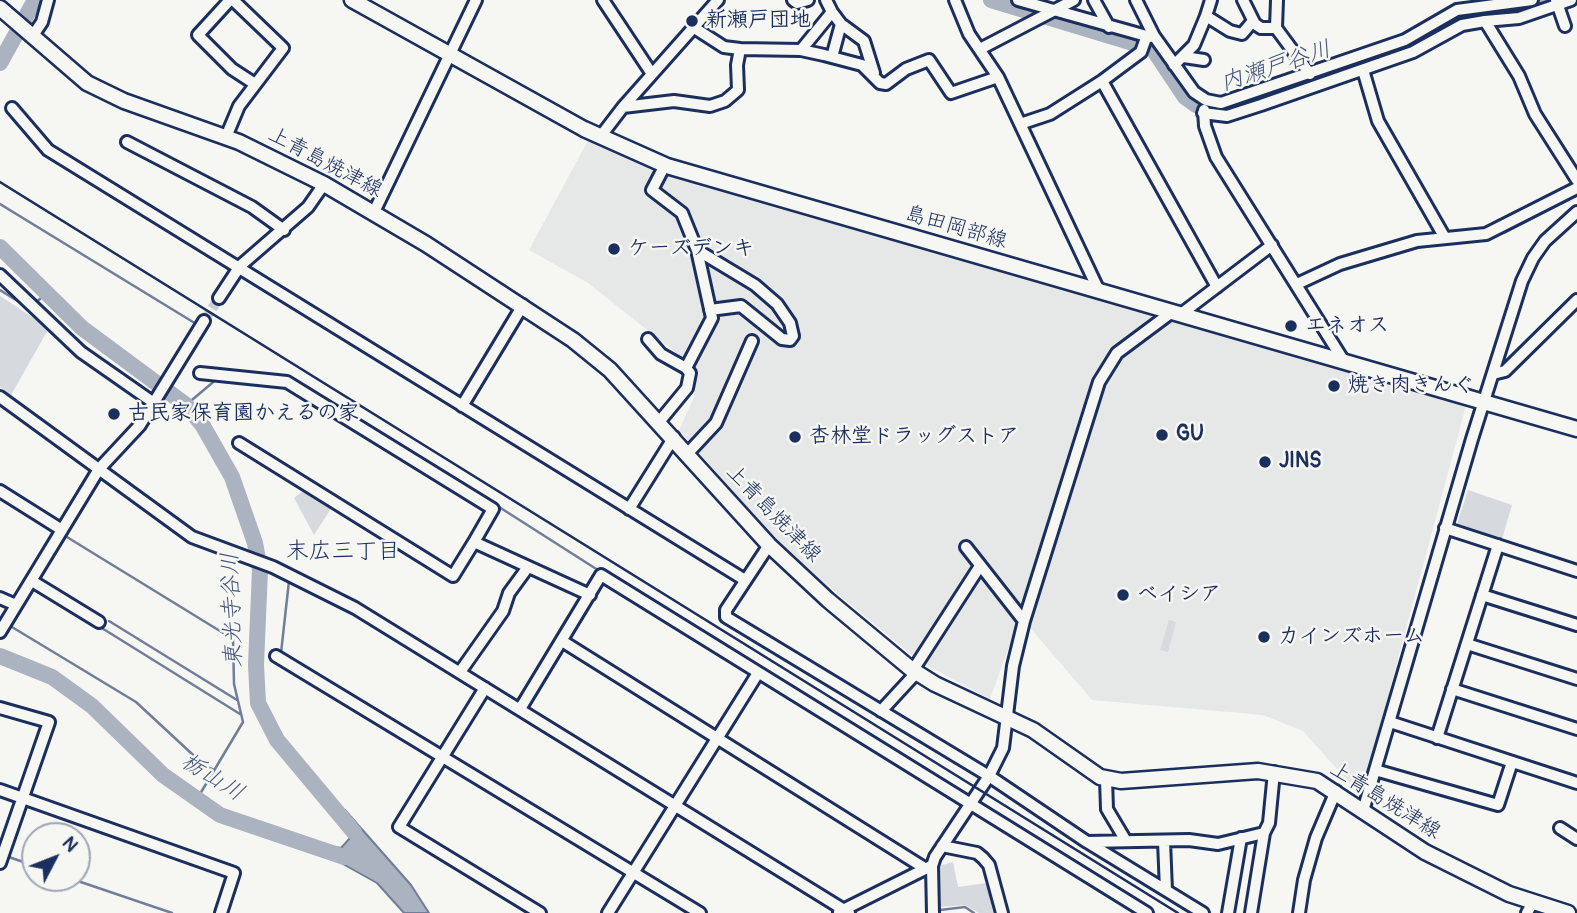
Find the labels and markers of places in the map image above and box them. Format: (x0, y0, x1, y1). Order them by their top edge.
place label: 新瀬戸団地 (706, 8, 811, 34)
marker: 新瀬戸団地 (684, 13, 700, 29)
place label: ケーズデンキ (628, 236, 754, 262)
marker: ケーズデンキ (606, 241, 622, 257)
place label: エネオス (1305, 313, 1389, 339)
marker: エネオス (1283, 318, 1299, 334)
place label: 焼き肉きんぐ (1348, 373, 1474, 399)
marker: 焼き肉きんぐ (1326, 378, 1342, 394)
place label: 古民家保育園かえるの家 (128, 401, 359, 427)
marker: 古民家保育園かえるの家 (106, 406, 122, 422)
place label: GU (1176, 422, 1204, 448)
place label: 杏林堂ドラッグストア (809, 424, 1019, 450)
marker: GU (1154, 427, 1170, 443)
marker: 杏林堂ドラッグストア (787, 429, 803, 445)
place label: JINS (1279, 449, 1321, 475)
marker: JINS (1257, 454, 1273, 470)
place label: ベイシア (1137, 582, 1221, 608)
marker: ベイシア (1115, 587, 1131, 603)
place label: カインズホーム (1278, 624, 1425, 650)
marker: カインズホーム (1256, 629, 1272, 645)

